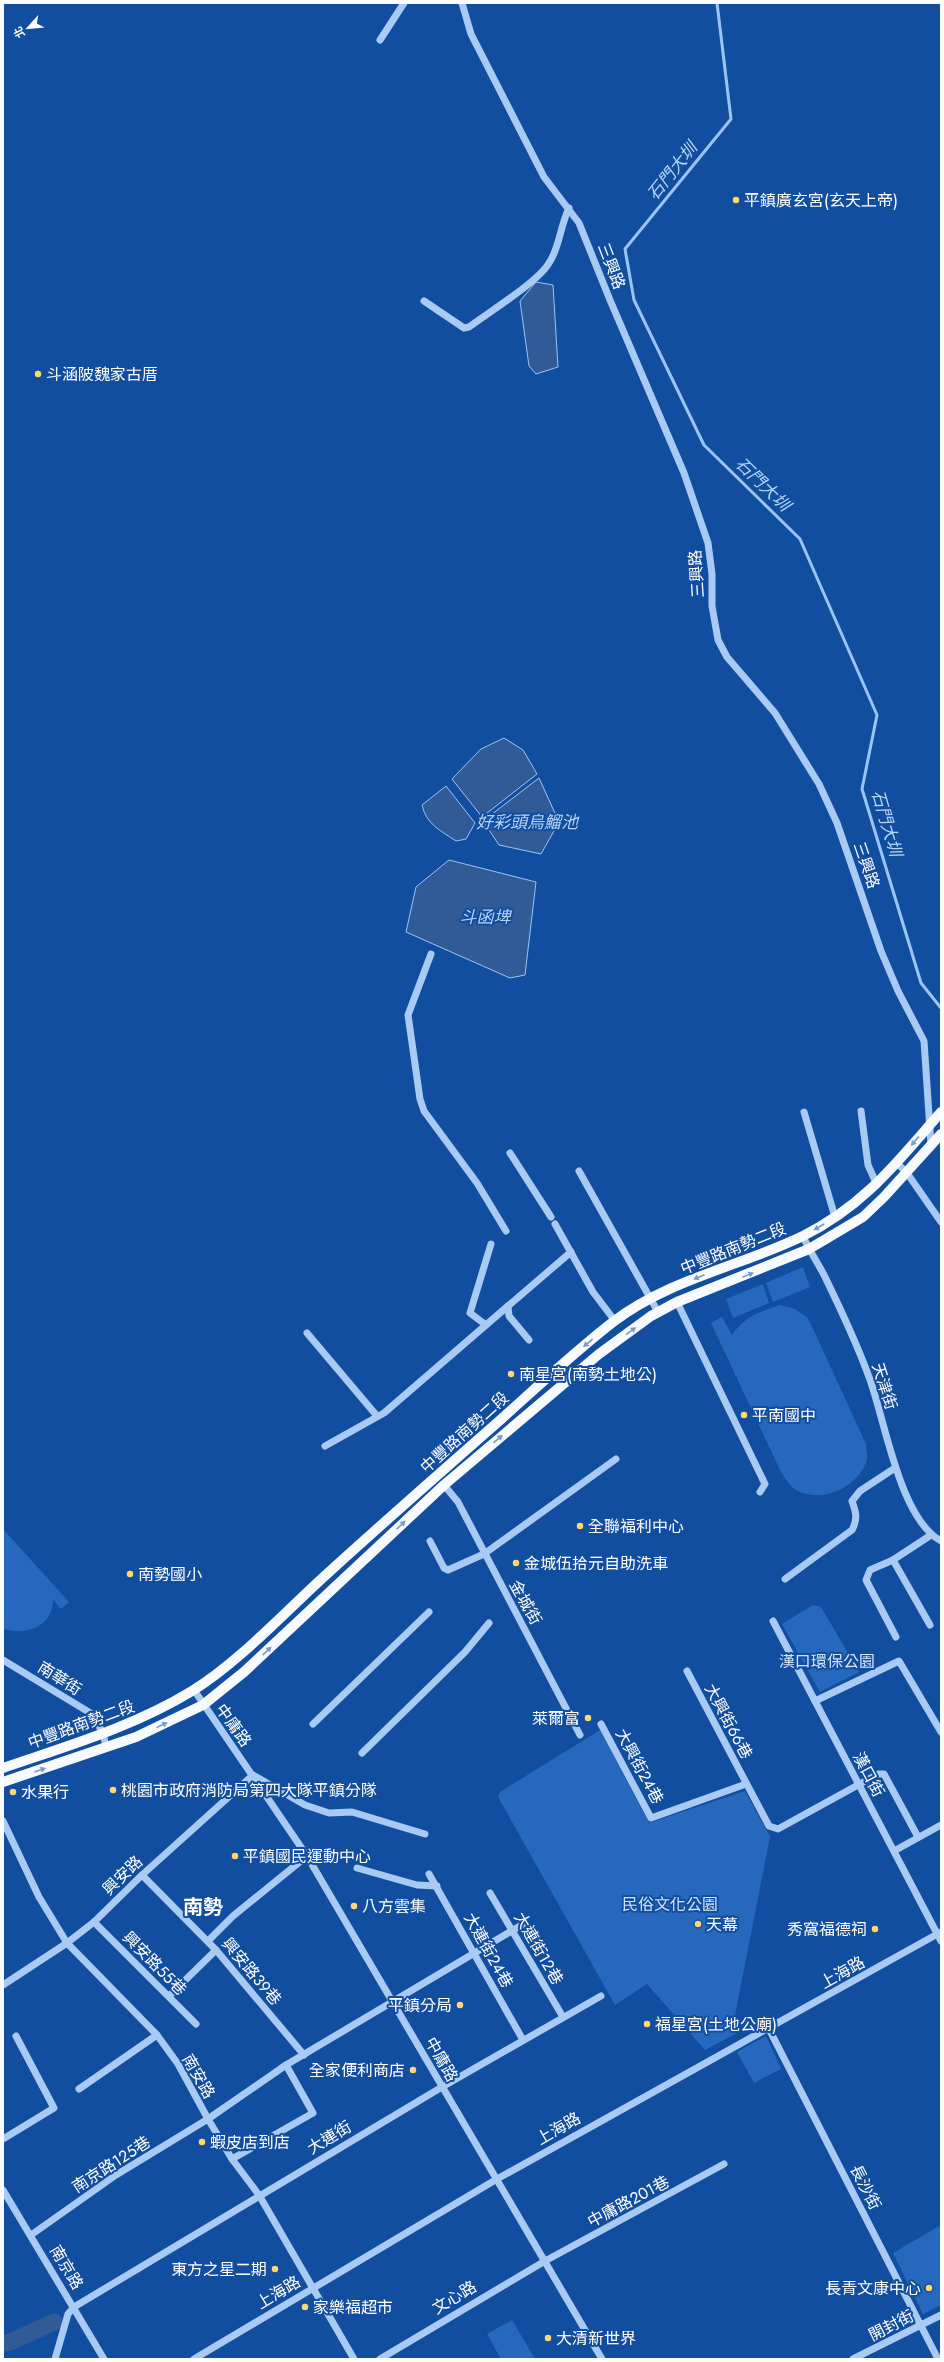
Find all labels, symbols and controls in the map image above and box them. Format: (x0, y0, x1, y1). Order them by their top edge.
north arrow (8, 8, 48, 48)
text: 北 (9, 24, 29, 41)
water label: 石門大圳 (641, 135, 705, 205)
place label: 平鎮廣玄宮(玄天上帝) (744, 189, 898, 212)
marker: 平鎮廣玄宮(玄天上帝) (731, 195, 741, 205)
street label: 三興路 (592, 240, 631, 293)
place label: 斗涵陂魏家古厝 (46, 363, 158, 386)
marker: 斗涵陂魏家古厝 (33, 369, 43, 379)
water label: 石門大圳 (730, 452, 798, 518)
street label: 三興路 (683, 549, 710, 599)
water label: 石門大圳 (866, 787, 909, 862)
water label: 好彩頭烏鰡池 (476, 810, 580, 834)
street label: 三興路 (848, 839, 885, 892)
water label: 斗函埤 (460, 905, 512, 929)
one-way arrow (911, 1136, 920, 1147)
street label: 中豐路南勢二段 (677, 1217, 789, 1280)
one-way arrow (813, 1223, 825, 1230)
one-way arrow (743, 1272, 754, 1278)
one-way arrow (692, 1274, 704, 1280)
one-way arrow (626, 1326, 637, 1335)
one-way arrow (583, 1339, 594, 1348)
street label: 天津街 (866, 1360, 903, 1413)
place label: 南星宮(南勢土地公) (519, 1363, 657, 1386)
marker: 南星宮(南勢土地公) (506, 1369, 516, 1379)
street label: 中豐路南勢二段 (415, 1386, 514, 1478)
place label: 平南國中 (752, 1404, 816, 1427)
marker: 平南國中 (739, 1410, 749, 1420)
one-way arrow (493, 1434, 503, 1443)
place label: 全聯福利中心 (588, 1515, 684, 1538)
one-way arrow (396, 1521, 405, 1530)
marker: 全聯福利中心 (575, 1521, 585, 1531)
place label: 金城伍拾元自助洗車 (524, 1552, 668, 1575)
marker: 金城伍拾元自助洗車 (511, 1558, 521, 1568)
place label: 南勢國小 (138, 1563, 202, 1586)
marker: 南勢國小 (125, 1569, 135, 1579)
street label: 金城街 (504, 1576, 547, 1629)
one-way arrow (262, 1646, 272, 1656)
park label: 漢口環保公園 (779, 1650, 875, 1673)
street label: 南華街 (33, 1656, 86, 1701)
street label: 大興街66巷 (699, 1679, 758, 1763)
street label: 中豐路南勢二段 (25, 1695, 138, 1754)
street label: 中庸路 (210, 1699, 257, 1751)
place label: 萊爾富 (532, 1707, 580, 1730)
marker: 萊爾富 (583, 1713, 593, 1723)
one-way arrow (156, 1722, 167, 1728)
street label: 大興街24巷 (610, 1724, 669, 1808)
street label: 漢口街 (847, 1748, 890, 1801)
one-way arrow (34, 1767, 46, 1773)
place label: 桃園市政府消防局第四大隊平鎮分隊 (121, 1779, 377, 1802)
place label: 水果行 (21, 1781, 69, 1804)
marker: 桃園市政府消防局第四大隊平鎮分隊 (108, 1785, 118, 1795)
marker: 水果行 (8, 1787, 18, 1797)
place label: 平鎮國民運動中心 (243, 1845, 371, 1868)
street label: 興安路 (97, 1850, 148, 1900)
marker: 平鎮國民運動中心 (230, 1851, 240, 1861)
district label: 南勢 (183, 1893, 223, 1922)
park label: 民俗文化公園 (622, 1893, 718, 1916)
place label: 八方雲集 (362, 1895, 426, 1918)
marker: 八方雲集 (349, 1901, 359, 1911)
street label: 大連街12巷 (509, 1908, 569, 1989)
street label: 大連街24巷 (459, 1909, 519, 1992)
place label: 天幕 (706, 1913, 738, 1936)
place label: 秀窩福德祠 (787, 1918, 867, 1941)
marker: 天幕 (693, 1919, 703, 1929)
marker: 秀窩福德祠 (870, 1924, 880, 1934)
street label: 興安路55巷 (118, 1926, 192, 2000)
street label: 興安路39巷 (216, 1933, 287, 2010)
street label: 上海路 (816, 1951, 869, 1994)
place label: 平鎮分局 (388, 1994, 452, 2017)
marker: 平鎮分局 (455, 2000, 465, 2010)
place label: 福星宮(土地公廟) (655, 2013, 777, 2036)
marker: 福星宮(土地公廟) (642, 2019, 652, 2029)
street label: 中庸路 (420, 2033, 464, 2086)
street label: 南安路 (177, 2050, 221, 2103)
place label: 全家便利商店 (309, 2059, 405, 2082)
marker: 全家便利商店 (408, 2065, 418, 2075)
street label: 上海路 (532, 2106, 585, 2150)
street label: 大連街 (303, 2115, 356, 2160)
street label: 南京路125巷 (68, 2130, 155, 2198)
place label: 蝦皮店到店 (210, 2131, 290, 2154)
marker: 蝦皮店到店 (197, 2137, 207, 2147)
street label: 長沙街 (844, 2161, 887, 2214)
street label: 中庸路201巷 (583, 2170, 673, 2233)
street label: 南京路 (44, 2241, 89, 2294)
place label: 東方之星二期 (171, 2258, 267, 2281)
marker: 東方之星二期 (270, 2264, 280, 2274)
street label: 上海路 (252, 2270, 305, 2315)
street label: 文心路 (428, 2275, 481, 2320)
place label: 長青文康中心 (825, 2277, 921, 2300)
marker: 長青文康中心 (924, 2283, 934, 2293)
place label: 家樂福超市 (313, 2296, 393, 2319)
marker: 家樂福超市 (300, 2302, 310, 2312)
street label: 開封街 (865, 2304, 918, 2347)
place label: 大清新世界 (556, 2327, 636, 2350)
marker: 大清新世界 (543, 2333, 553, 2343)

